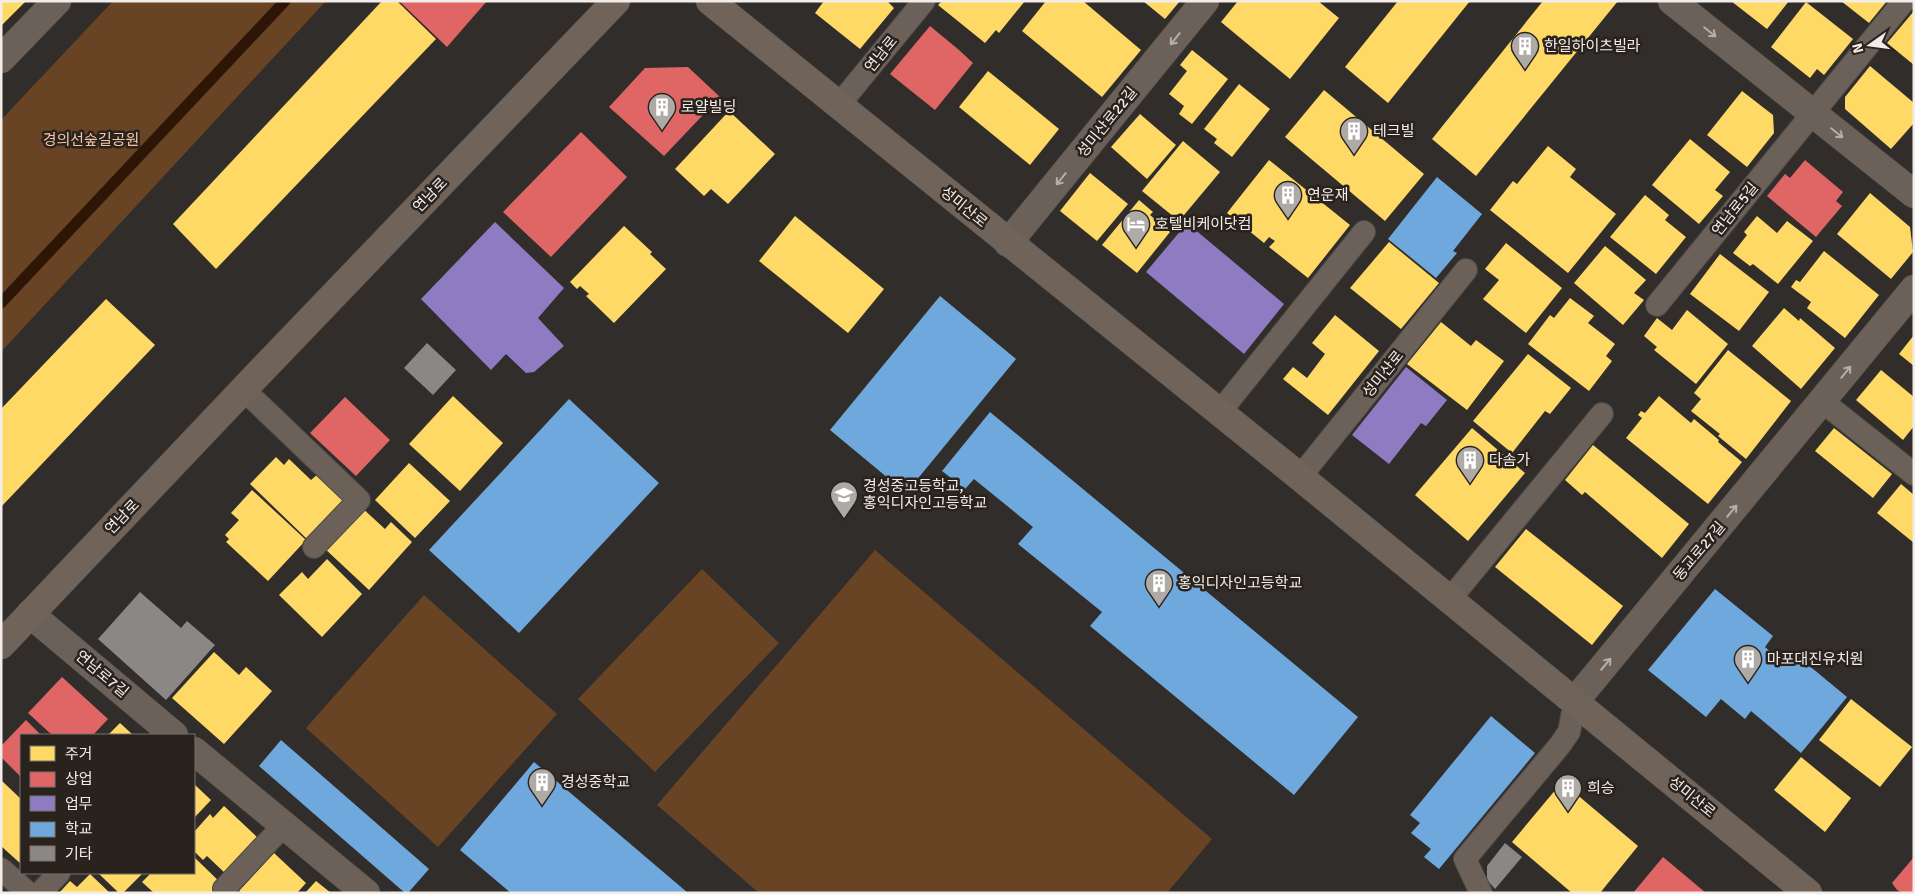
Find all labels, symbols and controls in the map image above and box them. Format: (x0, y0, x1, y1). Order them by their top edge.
north arrow (1845, 20, 1895, 70)
one-way arrow (1703, 26, 1716, 37)
building icon: 한일하이츠빌라 (1510, 31, 1540, 70)
street label: 연남로 (861, 32, 901, 76)
one-way arrow (1169, 32, 1180, 45)
place label: 한일하이츠빌라 (1544, 37, 1641, 55)
text: N (1848, 41, 1867, 55)
street label: 성미산로22길 (1073, 83, 1141, 161)
building icon: 로얄빌딩 (647, 92, 677, 131)
place label: 로얄빌딩 (681, 98, 736, 116)
building icon: 테크빌 (1339, 116, 1369, 155)
place label: 테크빌 (1373, 122, 1414, 140)
one-way arrow (1830, 128, 1843, 139)
park label: 경의선숲길공원 (43, 131, 139, 149)
one-way arrow (1055, 172, 1066, 185)
street label: 연남로 (409, 174, 451, 216)
street label: 연남로5길 (1708, 179, 1762, 239)
building icon: 연운재 (1273, 180, 1303, 219)
street label: 성미산로 (937, 183, 991, 231)
place label: 연운재 (1307, 186, 1348, 204)
hotel icon: 호텔비케이닷컴 (1121, 209, 1151, 248)
place label: 호텔비케이닷컴 (1155, 215, 1252, 233)
street label: 성미산로 (1359, 347, 1407, 401)
one-way arrow (1841, 366, 1852, 379)
building icon: 다솜가 (1455, 445, 1485, 484)
place label: 다솜가 (1489, 451, 1531, 469)
place label: 경성중고등학교, 홍익디자인고등학교 (863, 477, 987, 512)
school or university icon: 경성중고등학교, 홍익디자인고등학교 (829, 480, 859, 519)
street label: 연남로 (101, 496, 143, 538)
one-way arrow (1726, 505, 1737, 518)
street label: 동교로27길 (1669, 518, 1729, 584)
building icon: 홍익디자인고등학교 (1144, 568, 1174, 607)
place label: 홍익디자인고등학교 (1178, 574, 1302, 592)
building icon: 마포대진유치원 (1733, 644, 1763, 683)
street label: 연남로7길 (72, 647, 132, 701)
place label: 마포대진유치원 (1767, 650, 1864, 668)
one-way arrow (1601, 657, 1612, 670)
legend (20, 734, 195, 874)
text: 주거 (65, 745, 93, 763)
building icon: 경성중학교 (527, 767, 557, 806)
text: 상업 (65, 770, 93, 788)
place label: 경성중학교 (561, 773, 630, 791)
building icon: 희승 (1553, 773, 1583, 812)
street label: 성미산로 (1665, 773, 1719, 821)
place label: 희승 (1587, 779, 1615, 797)
text: 업무 (65, 795, 93, 813)
text: 학교 (65, 820, 93, 838)
text: 기타 (65, 845, 93, 863)

